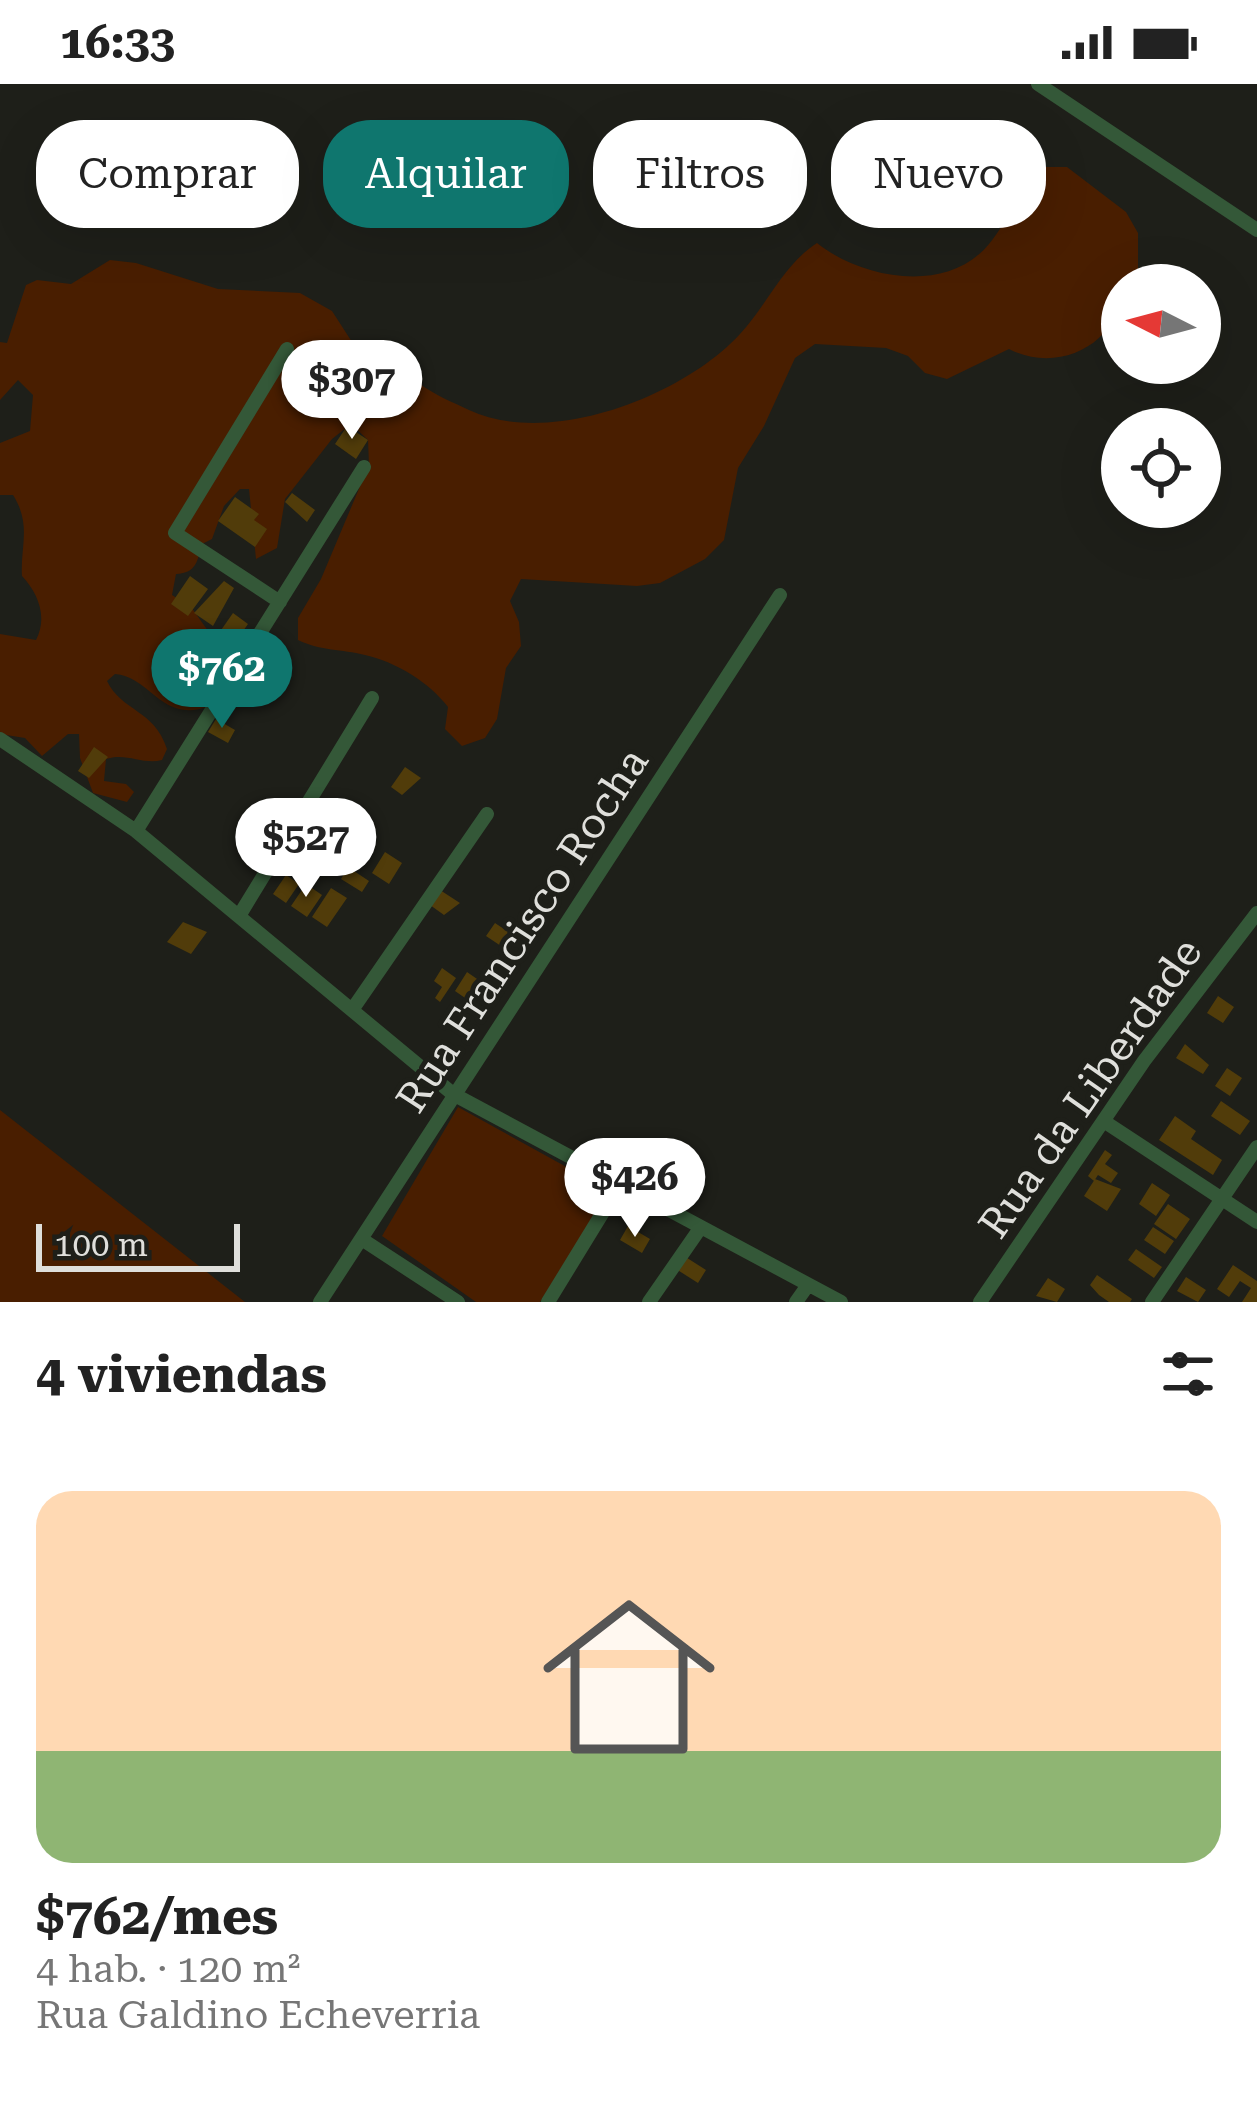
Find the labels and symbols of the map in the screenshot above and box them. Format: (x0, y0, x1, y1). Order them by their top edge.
north arrow (1101, 264, 1221, 384)
pin: $307 (281, 340, 423, 442)
pin: $762 (151, 629, 293, 731)
street label: Rua Francisco Rocha (386, 739, 658, 1121)
pin: $527 (235, 798, 377, 900)
street label: Rua da Liberdade (968, 929, 1212, 1247)
pin: $426 (564, 1138, 706, 1240)
scale bar (36, 1218, 240, 1271)

